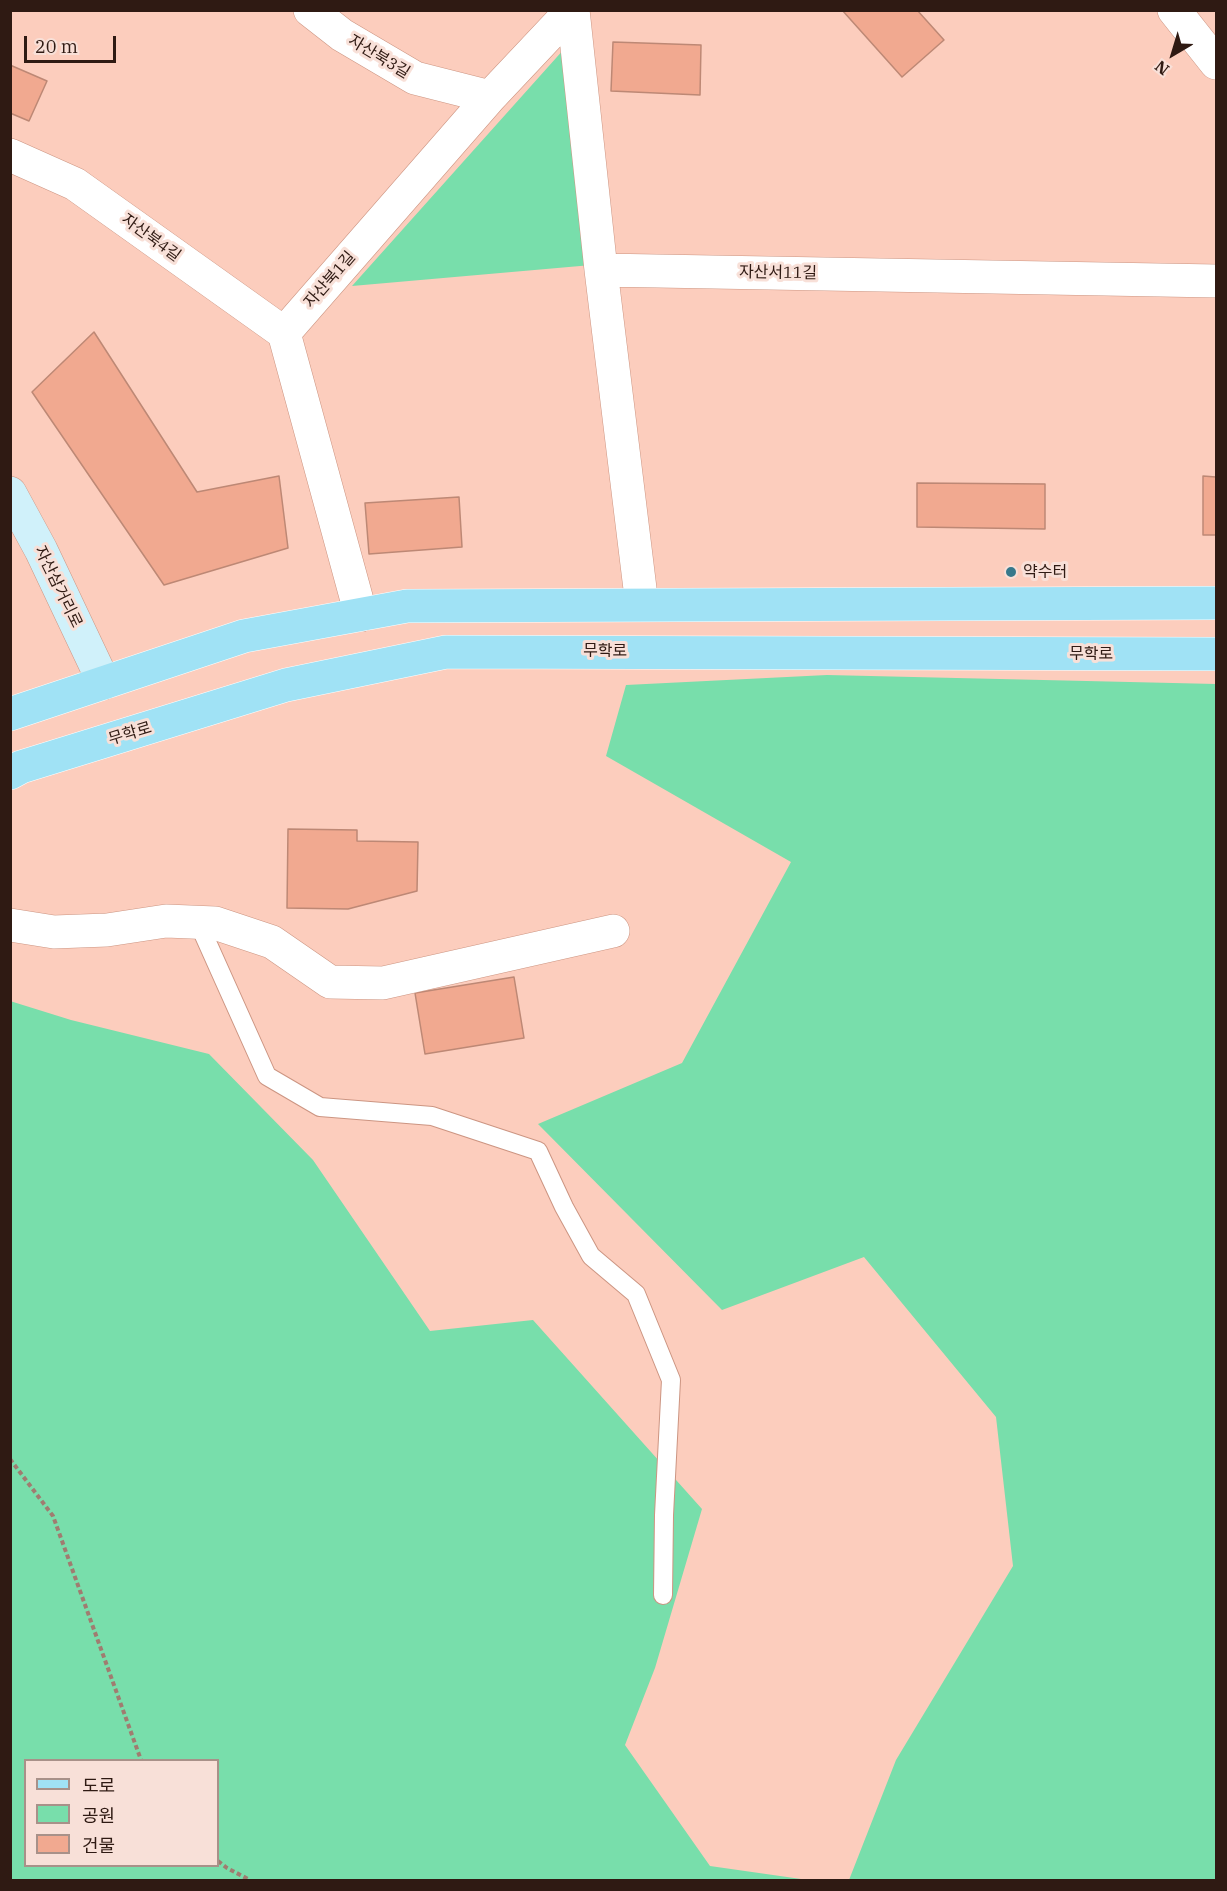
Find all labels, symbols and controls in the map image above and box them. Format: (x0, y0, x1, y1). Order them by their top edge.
scale bar (27, 24, 118, 62)
north arrow (1143, 24, 1203, 84)
street label: 자산북3길 (345, 31, 413, 83)
text: 20 m (35, 35, 78, 58)
text: N (1151, 56, 1173, 80)
street label: 자산북4길 (118, 210, 184, 266)
street label: 자산북1길 (300, 248, 360, 312)
street label: 자산서11길 (739, 263, 817, 283)
street label: 자산삼거리로 (30, 543, 86, 631)
place label: 약수터 (1023, 562, 1067, 582)
marker: 약수터 (1004, 565, 1018, 579)
street label: 무학로 (583, 641, 627, 661)
street label: 무학로 (1069, 644, 1113, 664)
street label: 무학로 (106, 718, 154, 750)
legend (24, 1759, 219, 1867)
text: 도로 (82, 1774, 115, 1797)
text: 공원 (82, 1804, 115, 1827)
text: 건물 (82, 1834, 115, 1857)

